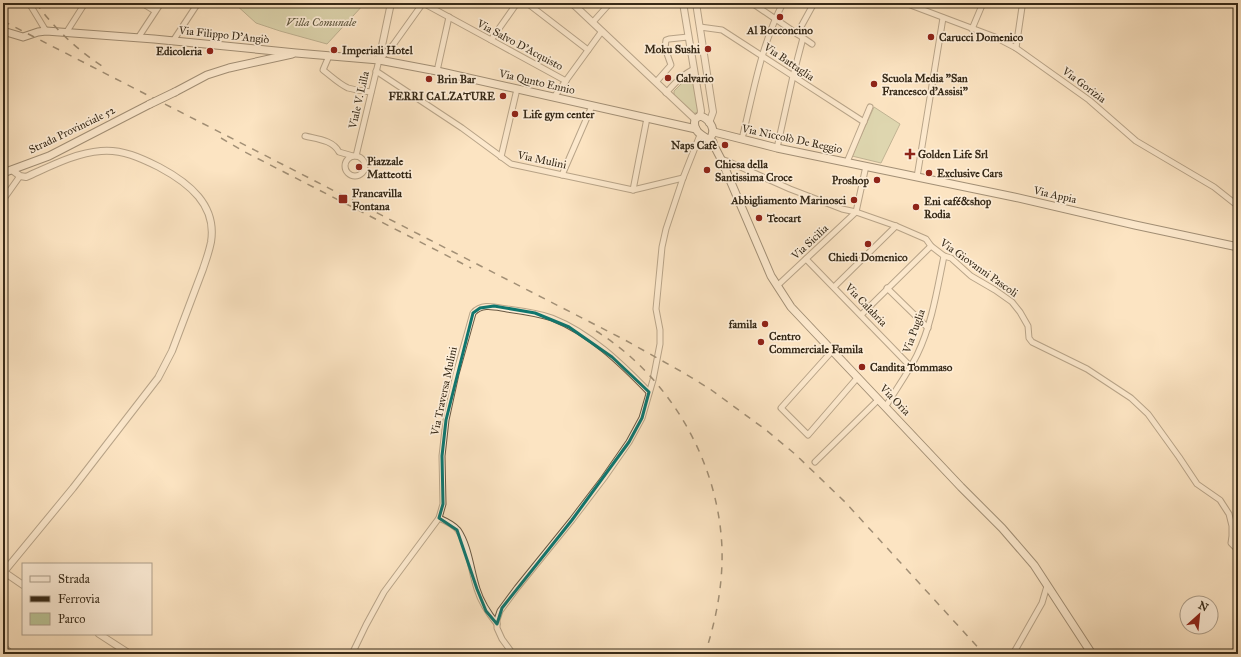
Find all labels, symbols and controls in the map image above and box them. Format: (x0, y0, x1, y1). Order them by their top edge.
marker: Al Bocconcino (775, 12, 785, 22)
park label: Villa Comunale (286, 16, 357, 29)
street label: Via Salvo D'Acquisto (474, 16, 565, 74)
street label: Via Filippo D'Angiò (177, 24, 270, 46)
place label: Al Bocconcino (746, 24, 813, 37)
place label: Carucci Domenico (939, 31, 1023, 44)
marker: Carucci Domenico (926, 32, 936, 42)
street label: Via Battaglia (761, 40, 817, 84)
place label: Moku Sushi (645, 43, 701, 56)
place label: Imperiali Hotel (342, 44, 414, 58)
marker: Moku Sushi (703, 44, 713, 54)
place label: Edicoleria (156, 45, 202, 58)
marker: Imperiali Hotel (329, 45, 339, 55)
marker: Edicoleria (205, 46, 215, 56)
street label: Via Gorizia (1059, 64, 1109, 106)
street label: Via Qunto Ennio (497, 67, 577, 97)
street label: Viale V. Lilla (346, 70, 372, 131)
place label: Calvario (676, 72, 714, 85)
place label: Scuola Media "San Francesco d'Assisi" (882, 72, 969, 98)
place label: Brin Bar (437, 73, 477, 86)
marker: Calvario (663, 73, 673, 83)
marker: Brin Bar (424, 74, 434, 84)
marker: Scuola Media "San Francesco d'Assisi" (869, 79, 879, 89)
place label: FERRI CALZATURE (389, 90, 495, 103)
marker: FERRI CALZATURE (498, 91, 508, 101)
street label: Strada Provinciale 52 (27, 103, 118, 157)
place label: Life gym center (523, 108, 595, 122)
marker: Life gym center (510, 109, 520, 119)
street label: Via Niccolò De Reggio (740, 122, 844, 156)
place label: Naps Cafè (671, 139, 717, 153)
marker: Naps Cafè (720, 140, 730, 150)
street label: Via Mulini (515, 148, 568, 172)
place label: Golden Life Srl (918, 148, 989, 161)
marker: Golden Life Srl (905, 149, 915, 159)
place label: Piazzale Matteotti (367, 155, 413, 181)
place label: Chiesa della Santissima Croce (715, 158, 793, 184)
marker: Piazzale Matteotti (354, 162, 364, 172)
marker: Chiesa della Santissima Croce (702, 165, 712, 175)
place label: Exclusive Cars (937, 167, 1002, 180)
marker: Exclusive Cars (924, 168, 934, 178)
place label: Proshop (832, 174, 869, 188)
marker: Proshop (872, 175, 882, 185)
street label: Via Appia (1031, 184, 1078, 206)
place label: Francavilla Fontana (352, 187, 402, 213)
marker: Francavilla Fontana (337, 193, 349, 205)
place label: Abbigliamento Marinosci (730, 194, 847, 207)
marker: Abbigliamento Marinosci (849, 195, 859, 205)
place label: Eni café&shop Rodia (924, 195, 992, 221)
marker: Eni café&shop Rodia (911, 202, 921, 212)
place label: Teocart (766, 212, 801, 225)
marker: Teocart (754, 213, 764, 223)
street label: Via Sicilia (788, 222, 831, 263)
street label: Via Giovanni Pascoli (937, 236, 1021, 300)
marker: Chiedi Domenico (863, 239, 873, 249)
place label: Chiedi Domenico (828, 251, 908, 264)
street label: Via Calabria (842, 280, 890, 329)
street label: Via Puglia (900, 307, 928, 356)
place label: famila (728, 318, 757, 331)
marker: famila (760, 319, 770, 329)
place label: Centro Commerciale Famila (769, 330, 863, 356)
marker: Centro Commerciale Famila (756, 337, 766, 347)
street label: Via Traversa Mulini (428, 345, 460, 438)
place label: Candita Tommaso (870, 361, 953, 374)
marker: Candita Tommaso (857, 362, 867, 372)
street label: Via Oria (876, 381, 913, 418)
legend (22, 563, 152, 635)
text: Strada (58, 572, 91, 586)
text: Ferrovia (58, 592, 101, 606)
north arrow (1179, 595, 1219, 635)
text: N (1196, 599, 1211, 615)
text: Parco (58, 612, 85, 626)

